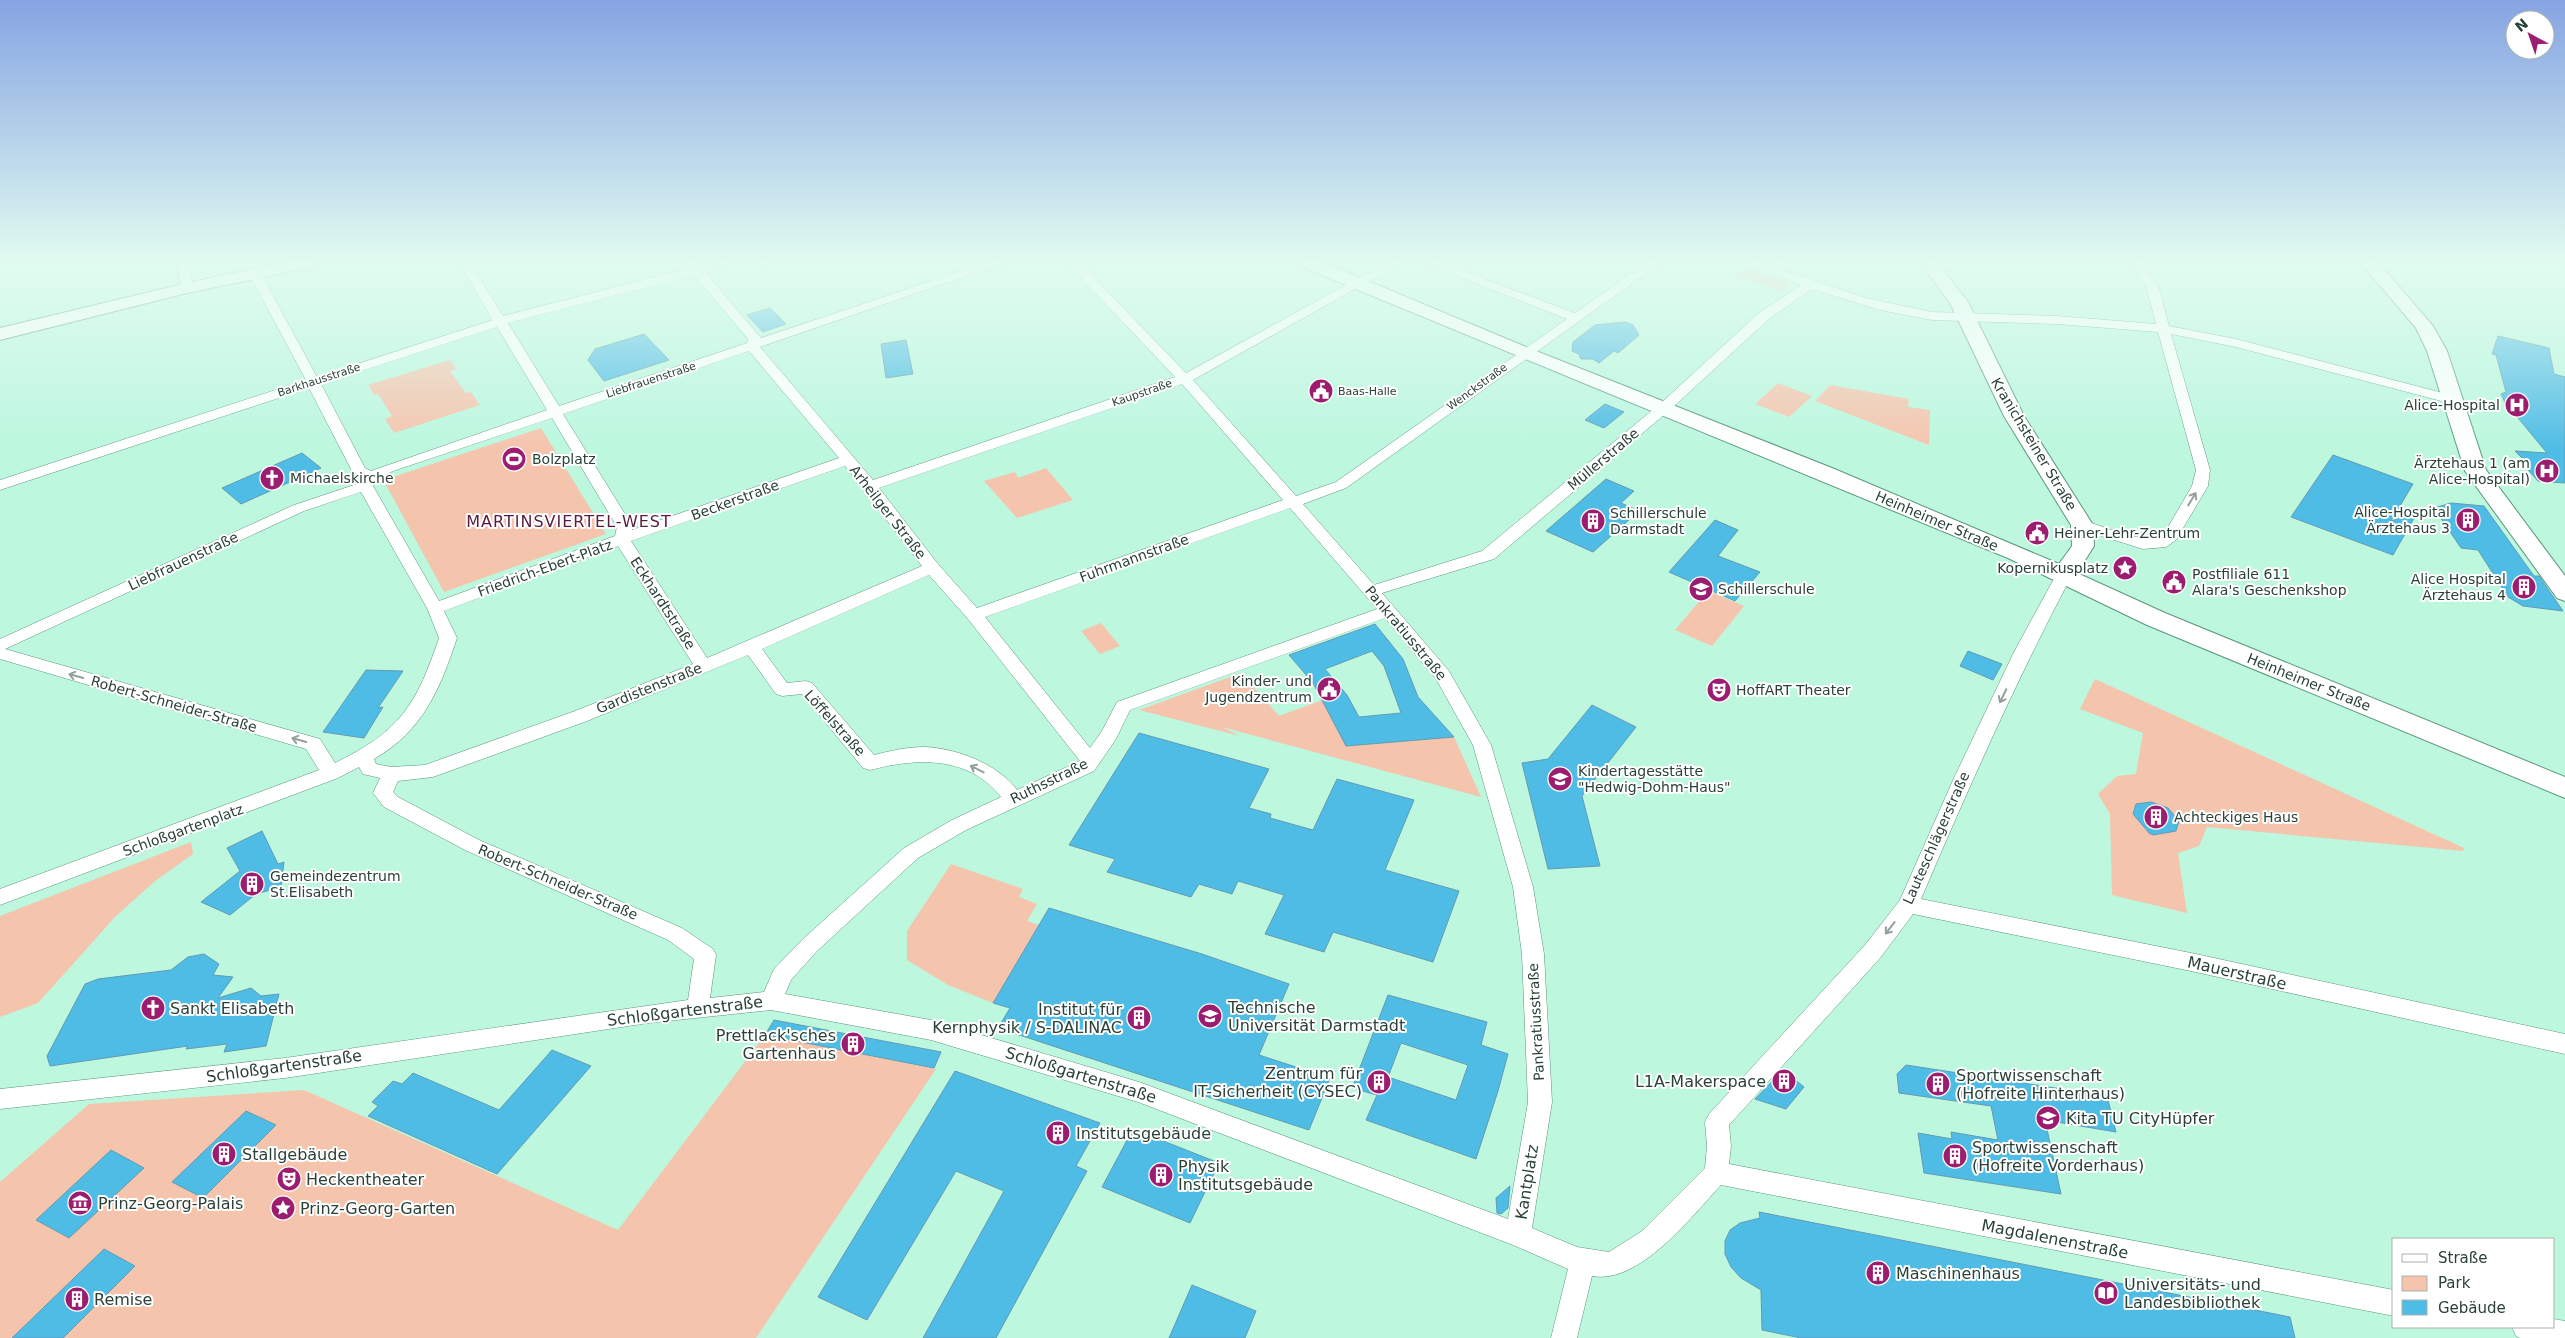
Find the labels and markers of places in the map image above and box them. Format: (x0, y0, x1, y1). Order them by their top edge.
public building icon: Baas-Halle (1308, 378, 1334, 404)
place label: Baas-Halle (1338, 385, 1397, 398)
hospital icon: Alice-Hospital (2504, 392, 2530, 418)
place label: Alice-Hospital (2404, 397, 2500, 413)
sports icon: Bolzplatz (501, 446, 527, 472)
place label: Bolzplatz (532, 451, 596, 467)
place label: Ärztehaus 1 (am Alice-Hospital) (2414, 454, 2530, 487)
hospital icon: Ärztehaus 1 (am Alice-Hospital) (2534, 458, 2560, 484)
church icon: Michaelskirche (259, 465, 285, 491)
place label: Michaelskirche (290, 470, 394, 486)
place label: Alice-Hospital Ärztehaus 3 (2354, 504, 2450, 536)
place label: Schillerschule Darmstadt (1610, 505, 1707, 537)
building icon: Alice-Hospital Ärztehaus 3 (2455, 507, 2481, 533)
building icon: Schillerschule Darmstadt (1580, 508, 1606, 534)
public building icon: Heiner-Lehr-Zentrum (2024, 520, 2050, 546)
place label: Heiner-Lehr-Zentrum (2054, 525, 2200, 541)
place icon: Kopernikusplatz (2112, 555, 2138, 581)
place label: Kopernikusplatz (1997, 560, 2108, 576)
place label: Postfiliale 611 Alara's Geschenkshop (2192, 566, 2347, 598)
public building icon: Postfiliale 611 Alara's Geschenkshop (2161, 569, 2187, 595)
place label: Alice Hospital Ärztehaus 4 (2411, 571, 2506, 603)
building icon: Alice Hospital Ärztehaus 4 (2511, 574, 2537, 600)
school or university icon: Schillerschule (1688, 576, 1714, 602)
place label: Schillerschule (1718, 581, 1815, 597)
place label: Kinder- und Jugendzentrum (1204, 673, 1312, 705)
public building icon: Kinder- und Jugendzentrum (1316, 676, 1342, 702)
theatre icon: HoffART Theater (1706, 677, 1732, 703)
place label: HoffART Theater (1736, 682, 1851, 698)
place label: Kindertagesstätte "Hedwig-Dohm-Haus" (1578, 763, 1730, 795)
school or university icon: Kindertagesstätte "Hedwig-Dohm-Haus" (1547, 766, 1573, 792)
building icon: Achteckiges Haus (2143, 804, 2169, 830)
place label: Achteckiges Haus (2174, 809, 2298, 825)
place label: Gemeindezentrum St.Elisabeth (270, 868, 401, 900)
building icon: Gemeindezentrum St.Elisabeth (239, 871, 265, 897)
church icon: Sankt Elisabeth (140, 995, 166, 1021)
place label: Technische Universität Darmstadt (1227, 998, 1405, 1035)
place label: Sankt Elisabeth (170, 999, 294, 1018)
place label: Institut für Kernphysik / S-DALINAC (932, 1000, 1122, 1037)
school or university icon: Technische Universität Darmstadt (1197, 1003, 1223, 1029)
building icon: Institut für Kernphysik / S-DALINAC (1126, 1005, 1152, 1031)
place label: Prettlack'sches Gartenhaus (716, 1026, 836, 1063)
building icon: Prettlack'sches Gartenhaus (840, 1031, 866, 1057)
place label: Zentrum für IT-Sicherheit (CYSEC) (1193, 1064, 1362, 1101)
place label: Sportwissenschaft (Hofreite Hinterhaus) (1956, 1066, 2125, 1103)
building icon: L1A-Makerspace (1771, 1068, 1797, 1094)
building icon: Zentrum für IT-Sicherheit (CYSEC) (1366, 1069, 1392, 1095)
building icon: Sportwissenschaft (Hofreite Hinterhaus) (1925, 1071, 1951, 1097)
place label: L1A-Makerspace (1635, 1072, 1766, 1091)
school or university icon: Kita TU CityHüpfer (2035, 1105, 2061, 1131)
place label: Kita TU CityHüpfer (2066, 1109, 2215, 1128)
building icon: Institutsgebäude (1045, 1120, 1071, 1146)
place label: Institutsgebäude (1076, 1124, 1211, 1143)
place label: Sportwissenschaft (Hofreite Vorderhaus) (1972, 1138, 2144, 1175)
building icon: Stallgebäude (211, 1141, 237, 1167)
building icon: Sportwissenschaft (Hofreite Vorderhaus) (1942, 1143, 1968, 1169)
place label: Stallgebäude (242, 1145, 347, 1164)
place label: Physik Institutsgebäude (1178, 1157, 1313, 1194)
building icon: Physik Institutsgebäude (1148, 1162, 1174, 1188)
theatre icon: Heckentheater (276, 1166, 302, 1192)
place label: Heckentheater (306, 1170, 425, 1189)
museum icon: Prinz-Georg-Palais (67, 1190, 93, 1216)
place label: Prinz-Georg-Palais (98, 1194, 243, 1213)
place icon: Prinz-Georg-Garten (270, 1195, 296, 1221)
place label: Prinz-Georg-Garten (300, 1199, 455, 1218)
building icon: Maschinenhaus (1865, 1260, 1891, 1286)
place label: Maschinenhaus (1896, 1264, 2020, 1283)
place label: Universitäts- und Landesbibliothek (2124, 1275, 2261, 1312)
library icon: Universitäts- und Landesbibliothek (2093, 1280, 2119, 1306)
building icon: Remise (64, 1286, 90, 1312)
place label: Remise (94, 1290, 152, 1309)

